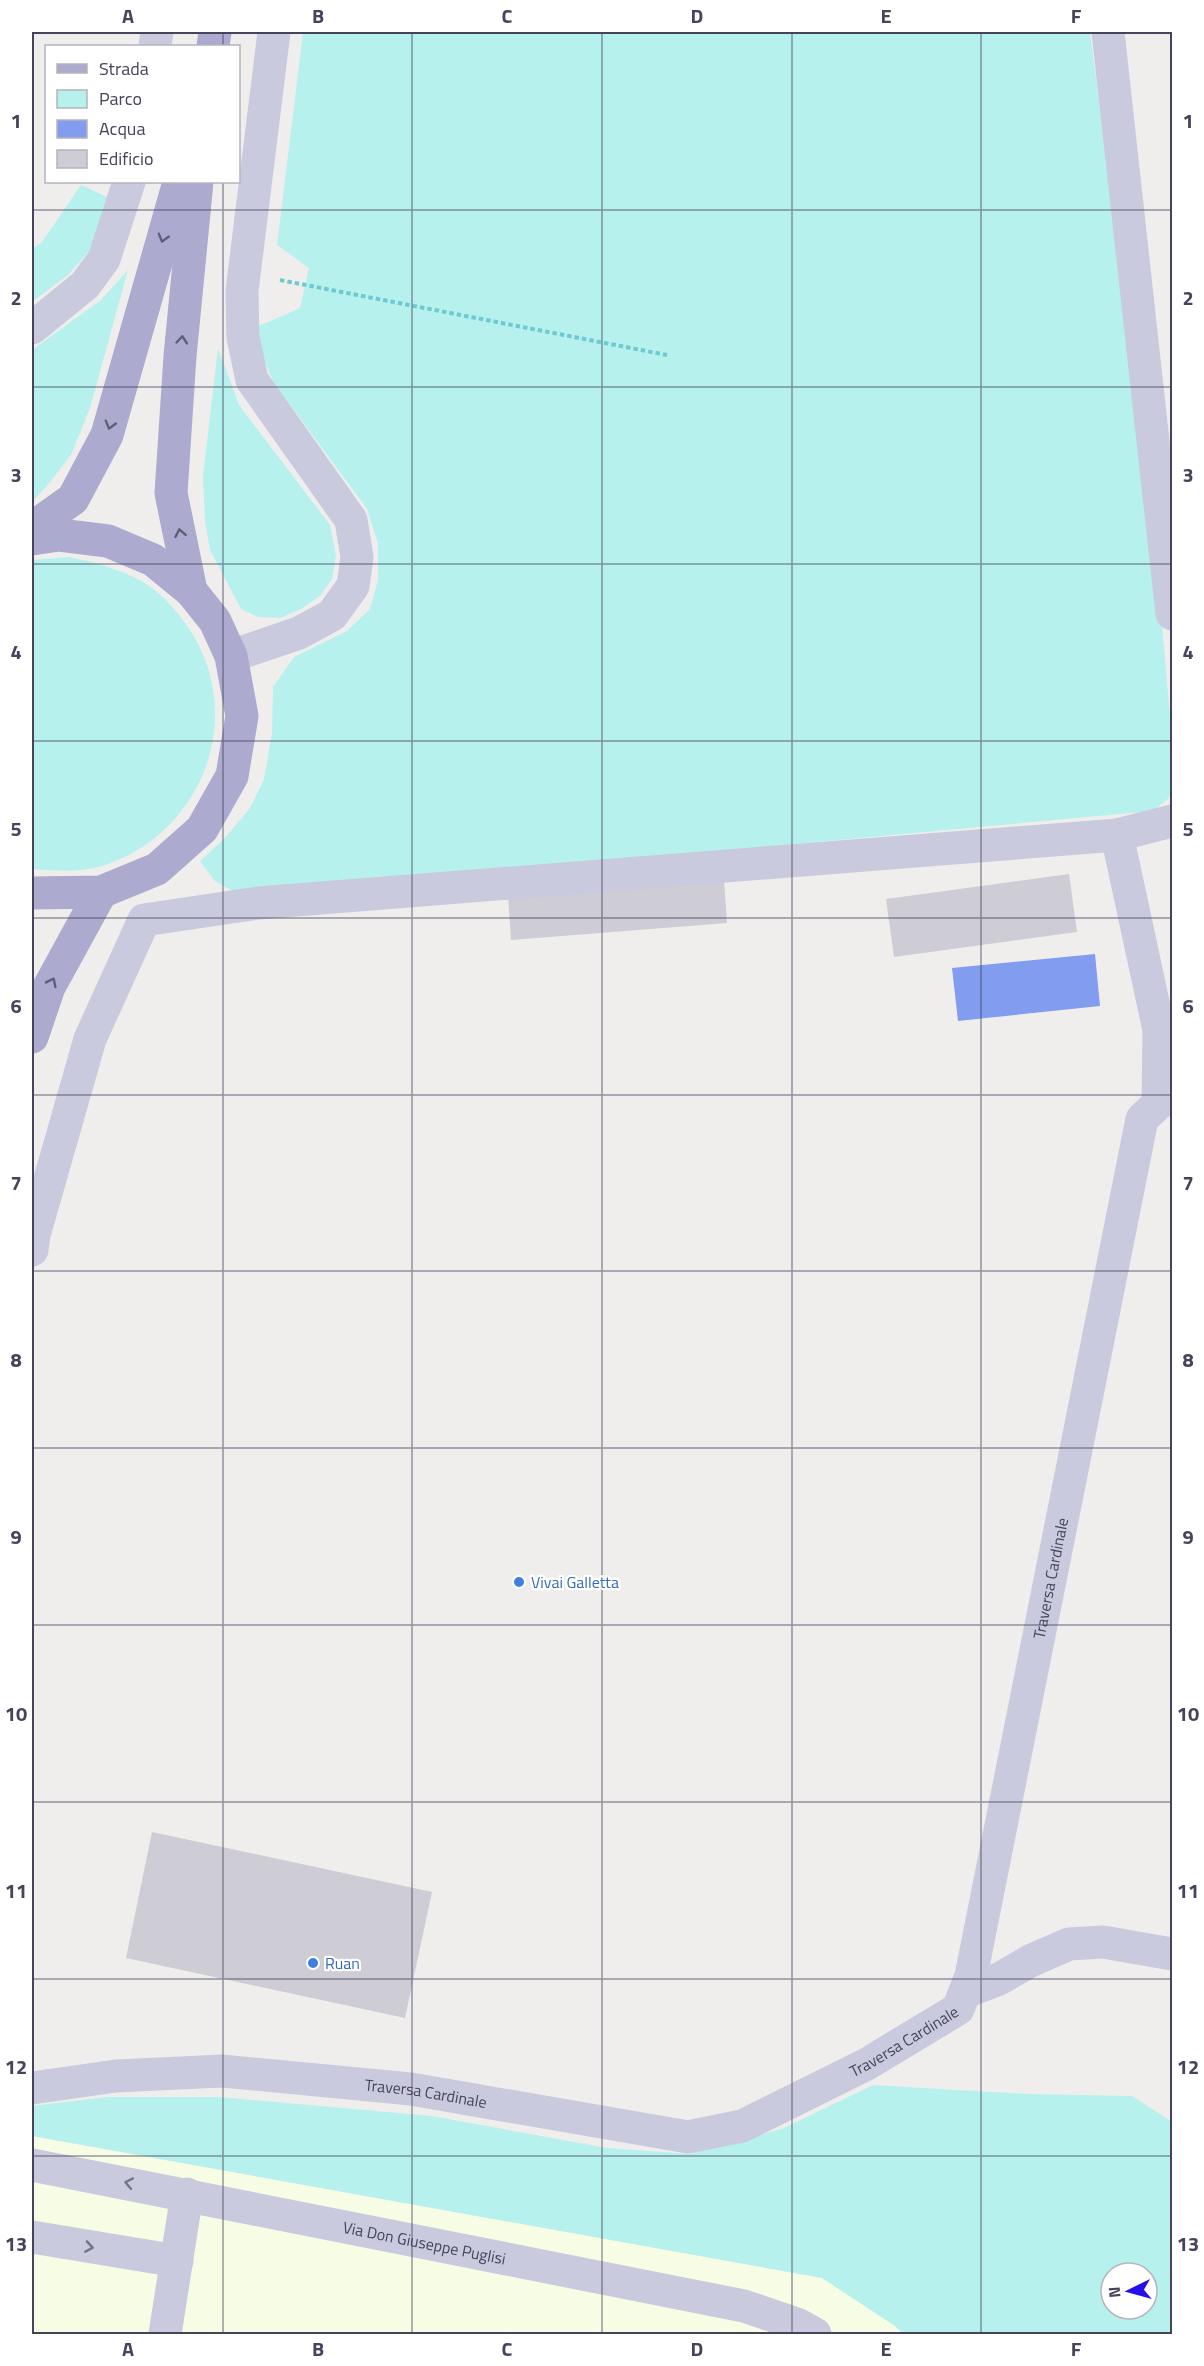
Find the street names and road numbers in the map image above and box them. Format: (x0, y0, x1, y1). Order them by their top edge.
street label: Traversa Cardinale (1027, 1515, 1074, 1641)
street label: Traversa Cardinale (845, 1999, 963, 2083)
street label: Traversa Cardinale (364, 2073, 489, 2114)
street label: Via Don Giuseppe Puglisi (341, 2215, 508, 2271)

